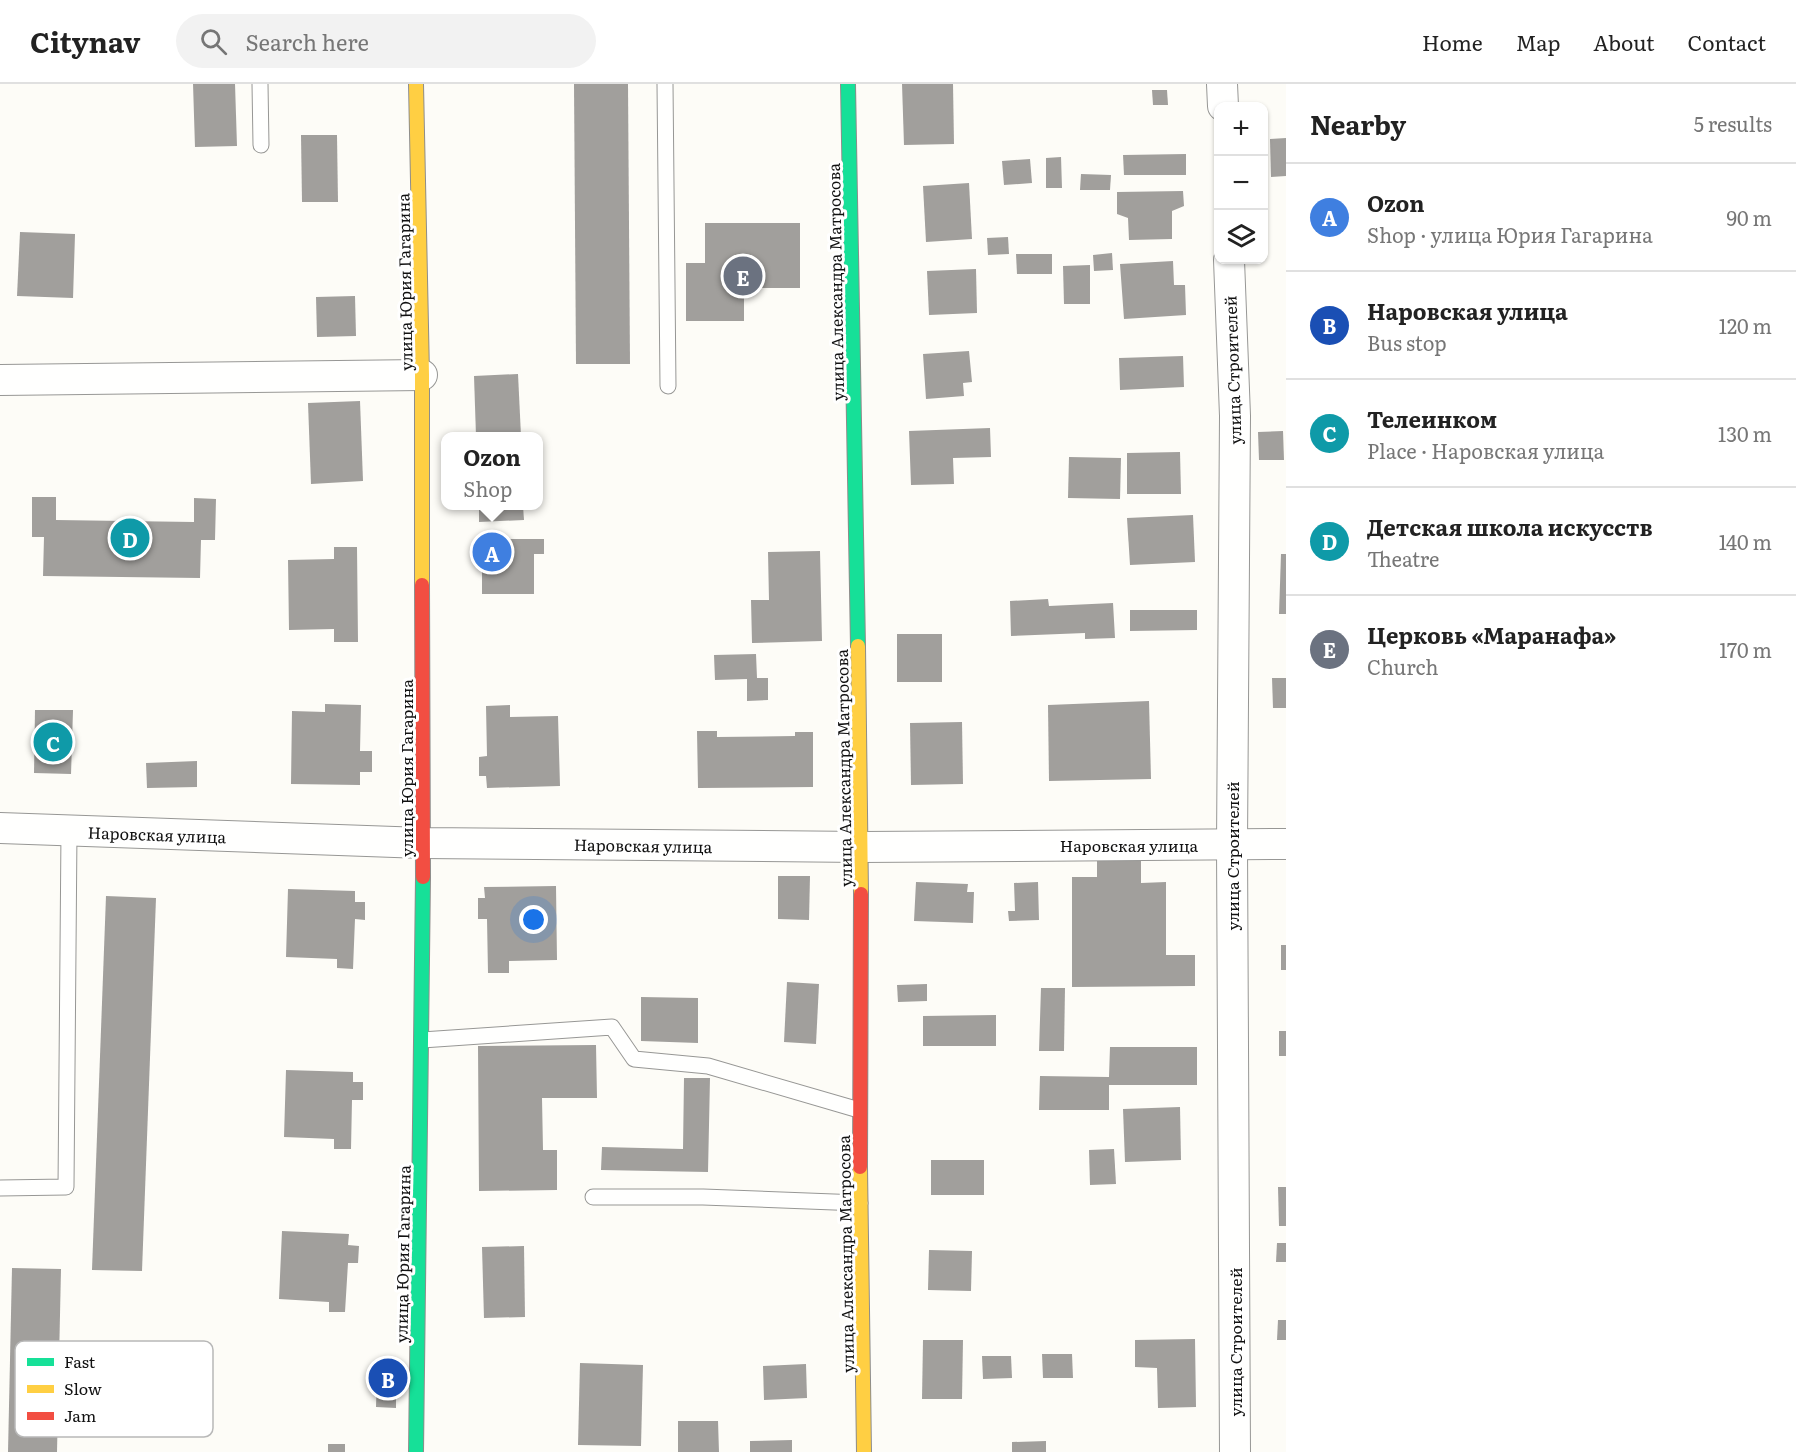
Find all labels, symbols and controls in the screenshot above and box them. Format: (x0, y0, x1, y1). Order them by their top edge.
search box (176, 14, 596, 68)
text: Citynav (30, 20, 140, 62)
icon: search (197, 25, 230, 58)
text: Search here (245, 25, 369, 58)
text: Home (1422, 26, 1483, 57)
text: Map (1516, 26, 1560, 57)
text: About (1593, 26, 1655, 57)
text: Contact (1688, 26, 1766, 57)
map controls (1214, 102, 1268, 264)
button: + (1214, 102, 1268, 156)
text: Nearby (1310, 104, 1406, 143)
text: 5 results (1694, 108, 1772, 138)
button: − (1214, 156, 1268, 210)
street label: улица Александра Матросова (821, 163, 849, 401)
text: Ozon (1367, 186, 1424, 219)
street label: улица Юрия Гагарина (390, 193, 418, 371)
text: A (1322, 202, 1337, 232)
text: 90 m (1727, 202, 1772, 232)
button: layers (1214, 210, 1268, 264)
text: Shop · улица Юрия Гагарина (1367, 219, 1653, 249)
pin: E (724, 254, 762, 298)
text: Наровская улица (1367, 294, 1568, 327)
street label: улица Строителей (1217, 295, 1247, 445)
text: B (1323, 310, 1336, 340)
text: 120 m (1719, 310, 1772, 340)
text: Bus stop (1367, 327, 1447, 357)
text: Телеинком (1367, 402, 1497, 435)
text: C (1322, 418, 1337, 448)
text: 130 m (1718, 418, 1772, 448)
popup (441, 432, 543, 510)
text: Place · Наровская улица (1367, 435, 1604, 465)
text: Ozon (463, 440, 521, 473)
text: Shop (463, 473, 512, 503)
text: Детская школа искусств (1367, 510, 1653, 543)
pin: D (110, 516, 150, 560)
text: D (1322, 526, 1337, 556)
text: 140 m (1719, 526, 1772, 556)
pin: A (472, 530, 512, 574)
text: Theatre (1367, 543, 1439, 573)
text: Церковь «Маранафа» (1367, 618, 1616, 651)
text: E (1323, 634, 1336, 664)
text: 170 m (1719, 634, 1772, 664)
street label: улица Александра Матросова (829, 649, 857, 887)
text: Church (1367, 651, 1439, 681)
street label: улица Юрия Гагарина (394, 679, 418, 857)
pin: C (34, 720, 72, 764)
street label: улица Строителей (1220, 781, 1244, 931)
street label: Наровская улица (87, 820, 227, 848)
street label: Наровская улица (574, 832, 713, 858)
street label: Наровская улица (1060, 833, 1199, 857)
your location (519, 905, 548, 934)
street label: улица Александра Матросова (831, 1135, 859, 1373)
street label: улица Юрия Гагарина (388, 1165, 416, 1343)
street label: улица Строителей (1223, 1267, 1247, 1417)
legend (15, 1341, 213, 1437)
text: Fast (64, 1349, 96, 1373)
pin: B (368, 1356, 408, 1400)
text: Slow (64, 1376, 102, 1400)
text: Jam (64, 1403, 97, 1427)

